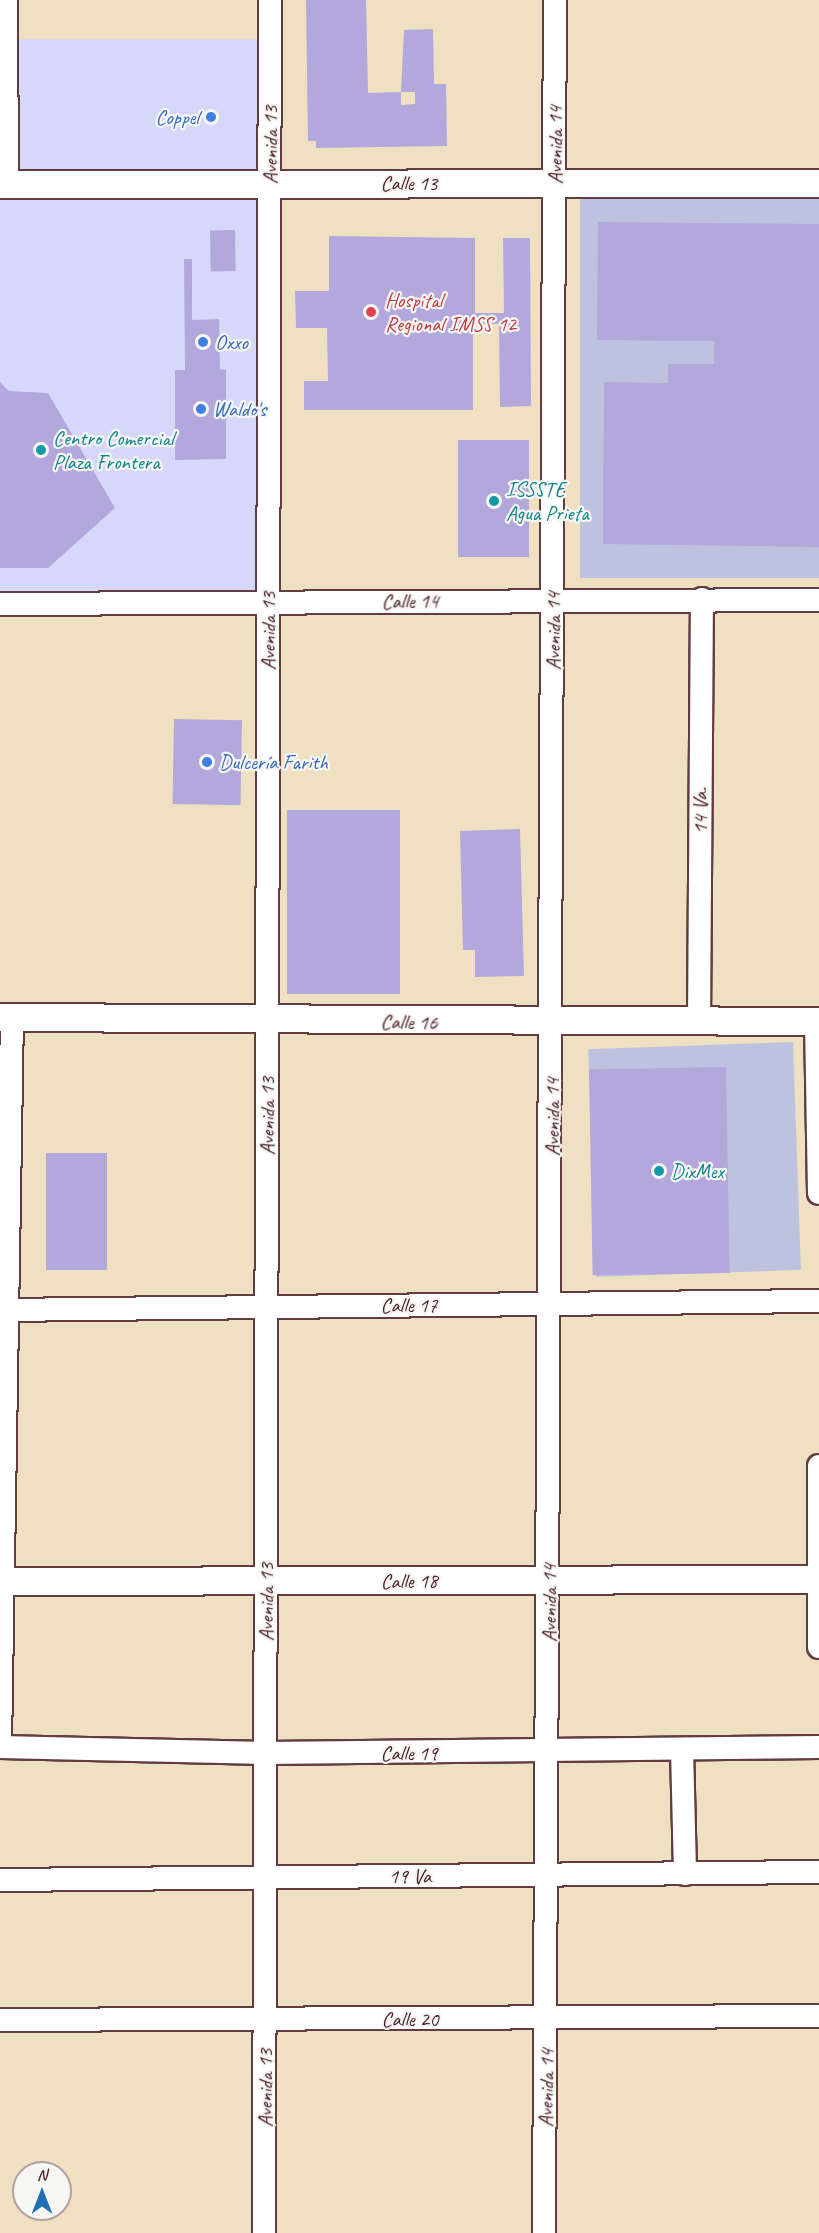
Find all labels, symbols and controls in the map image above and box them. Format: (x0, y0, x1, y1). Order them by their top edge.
place label: Coppel (155, 104, 199, 130)
street label: Avenida 13 (257, 106, 283, 184)
street label: Avenida 14 (542, 106, 568, 184)
marker: Coppel (204, 110, 218, 124)
street label: Calle 13 (381, 170, 437, 196)
place label: Hospital Regional IMSS 12 (385, 287, 516, 337)
marker: Hospital Regional IMSS 12 (362, 303, 380, 321)
place label: Oxxo (215, 329, 248, 355)
marker: Oxxo (196, 335, 210, 349)
place label: Waldo's (213, 396, 266, 422)
marker: Waldo's (194, 402, 208, 416)
place label: Centro Comercial Plaza Frontera (53, 425, 174, 475)
marker: Centro Comercial Plaza Frontera (34, 443, 48, 457)
place label: ISSSTE Agua Prieta (506, 476, 589, 526)
marker: ISSSTE Agua Prieta (487, 494, 501, 508)
street label: Calle 14 (381, 588, 439, 614)
street label: Avenida 13 (255, 592, 281, 670)
street label: Avenida 14 (540, 592, 566, 670)
place label: Dulcería Farith (219, 749, 329, 775)
marker: Dulcería Farith (200, 755, 214, 769)
street label: 14 Va. (687, 788, 713, 834)
street label: Calle 16 (380, 1009, 438, 1035)
street label: Avenida 13 (254, 1077, 280, 1155)
street label: Avenida 14 (539, 1078, 565, 1156)
place label: DixMex (671, 1158, 724, 1184)
marker: DixMex (652, 1164, 666, 1178)
street label: Calle 17 (381, 1292, 437, 1318)
street label: Avenida 13 (253, 1563, 279, 1641)
street label: Avenida 14 (536, 1564, 562, 1642)
street label: Calle 18 (380, 1568, 438, 1594)
street label: Calle 19 (381, 1740, 437, 1766)
street label: 19 Va (389, 1863, 431, 1889)
street label: Calle 20 (382, 2006, 438, 2032)
street label: Avenida 13 (252, 2049, 278, 2127)
street label: Avenida 14 (533, 2049, 559, 2127)
north arrow (12, 2161, 72, 2221)
text: N (37, 2165, 47, 2185)

